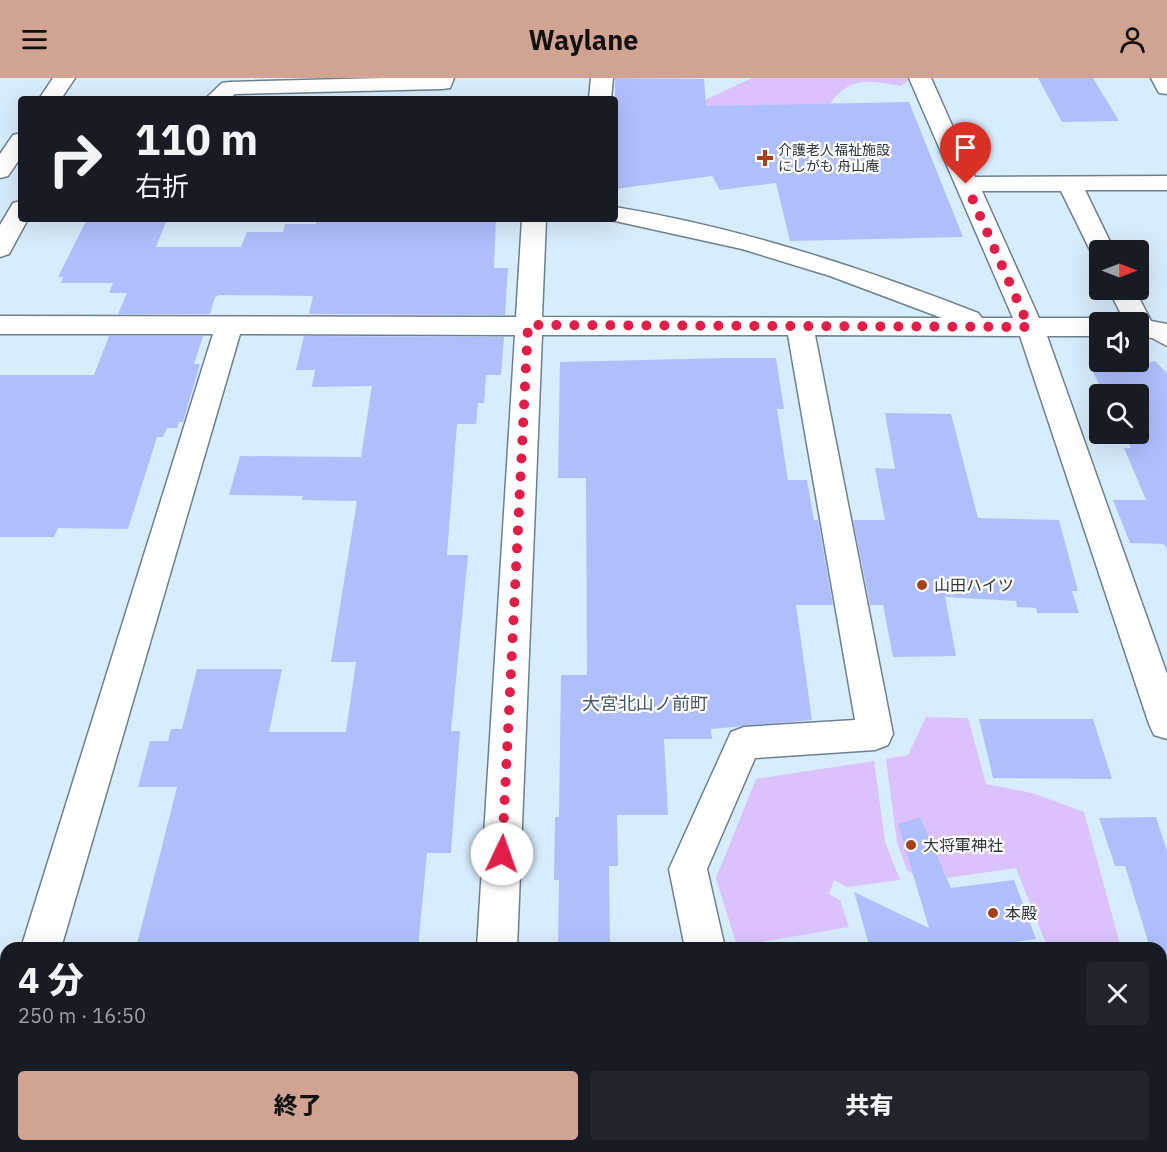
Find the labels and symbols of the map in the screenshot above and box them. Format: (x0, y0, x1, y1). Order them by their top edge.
pin (940, 122, 991, 184)
place label: 介護老人福祉施設 にしがも 舟山庵 (778, 141, 890, 175)
marker: 介護老人福祉施設 にしがも 舟山庵 (756, 149, 774, 167)
north arrow (1089, 240, 1149, 300)
place label: 山田ハイツ (934, 575, 1014, 595)
marker: 山田ハイツ (915, 578, 929, 592)
district label: 大宮北山ノ前町 (582, 692, 708, 715)
position arrow (470, 822, 534, 886)
place label: 大将軍神社 (923, 835, 1003, 855)
marker: 大将軍神社 (904, 838, 918, 852)
place label: 本殿 (1005, 903, 1037, 923)
marker: 本殿 (986, 906, 1000, 920)

